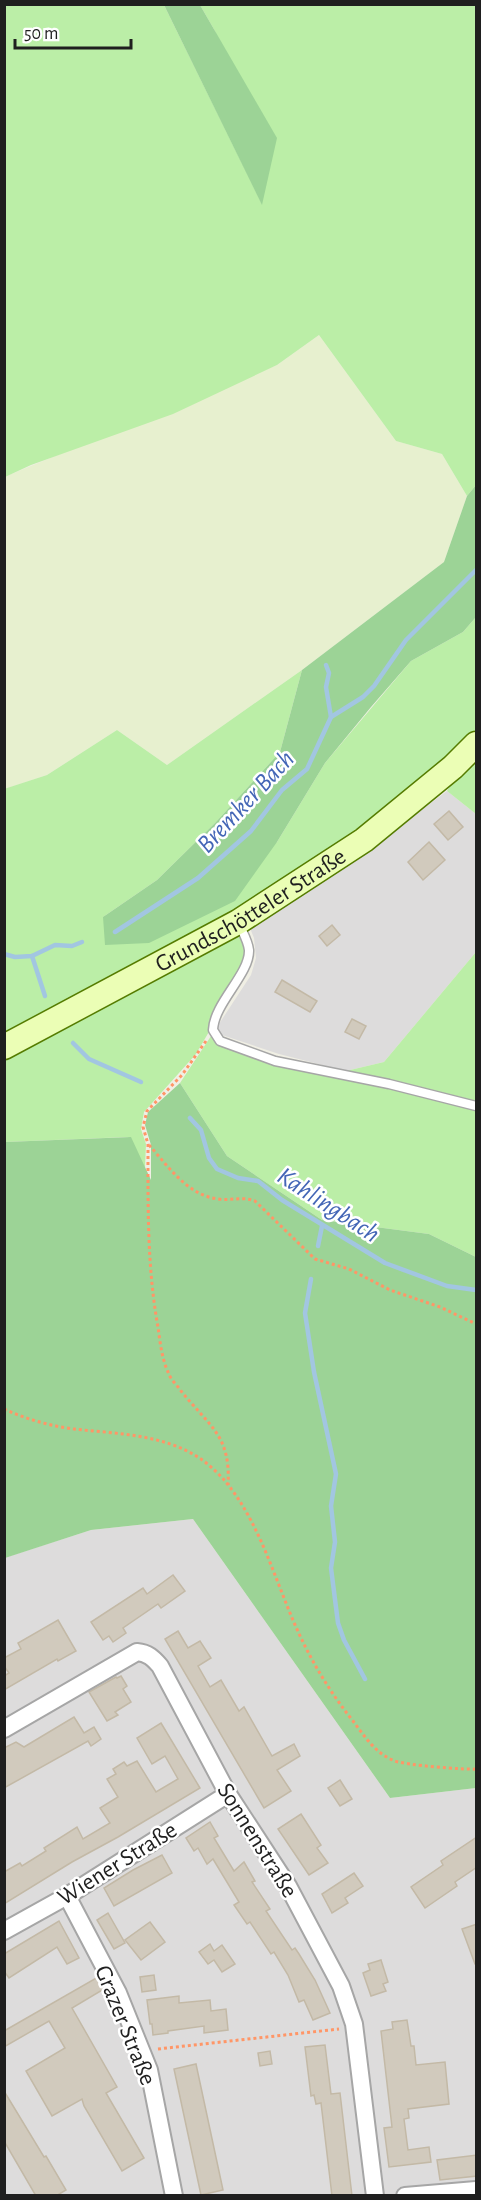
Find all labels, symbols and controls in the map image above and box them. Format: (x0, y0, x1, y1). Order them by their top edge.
scale bar (15, 12, 130, 50)
text: 50 m (24, 25, 58, 43)
water label: Bremker Bach (192, 746, 299, 858)
street label: Grundschötteler Straße (152, 844, 350, 977)
water label: Kahlingbach (273, 1162, 384, 1247)
street label: Sonnenstraße (213, 1779, 302, 1902)
street label: Wiener Straße (54, 1818, 181, 1910)
street label: Grazer Straße (90, 1962, 160, 2089)

